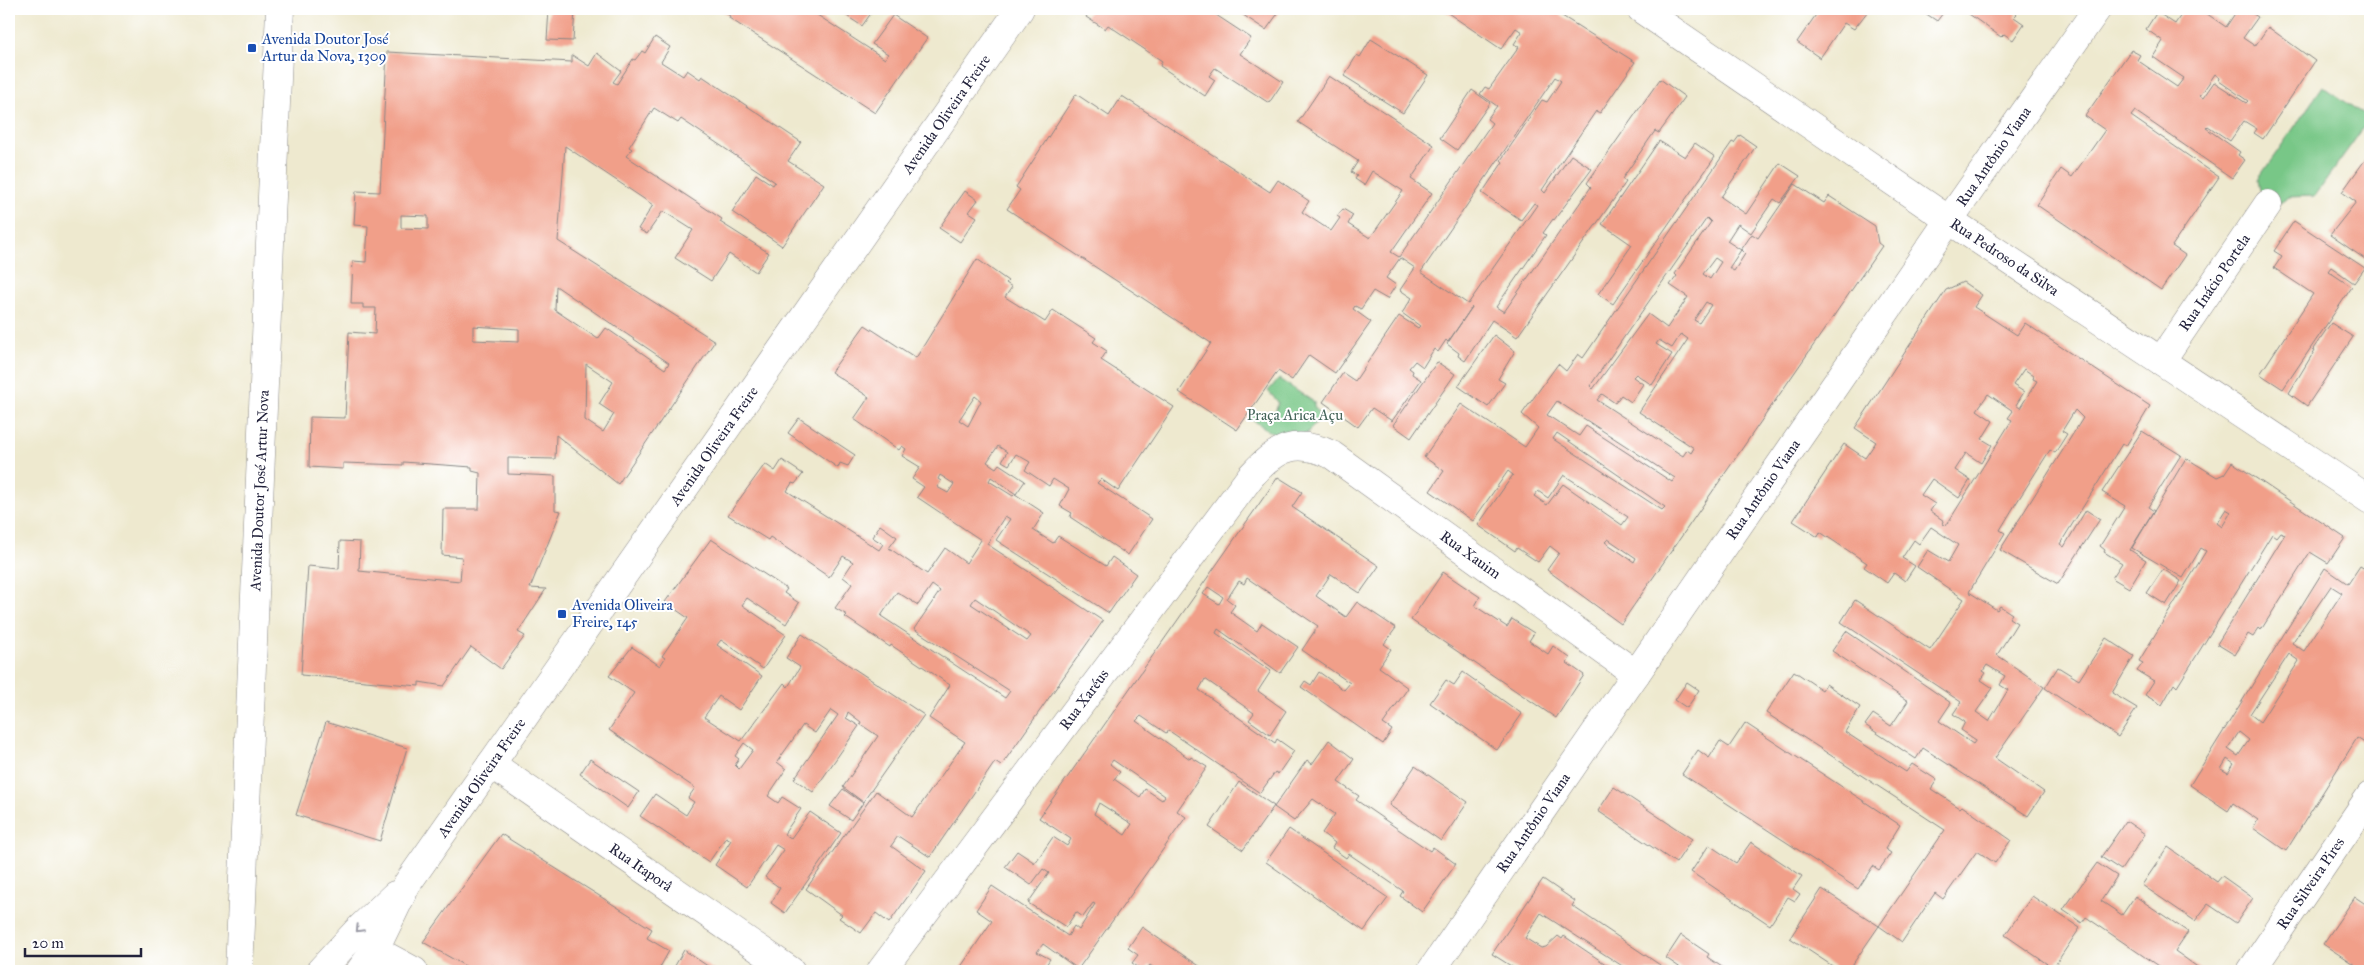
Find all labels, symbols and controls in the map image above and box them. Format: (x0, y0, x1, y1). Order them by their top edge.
place label: Avenida Doutor José Artur da Nova, 1309 (261, 30, 389, 65)
marker: Avenida Doutor José Artur da Nova, 1309 (246, 42, 258, 54)
street label: Avenida Oliveira Freire (898, 51, 994, 178)
street label: Rua Antônio Viana (1952, 103, 2035, 210)
street label: Rua Pedroso da Silva (1947, 214, 2063, 300)
street label: Rua Inácio Portela (2175, 230, 2254, 335)
street label: Avenida Oliveira Freire (665, 383, 762, 510)
street label: Avenida Doutor José Artur Nova (246, 389, 273, 592)
park label: Praça Arica Açu (1247, 406, 1343, 424)
street label: Rua Antônio Viana (1722, 435, 1804, 543)
street label: Rua Xauim (1437, 527, 1505, 583)
place label: Avenida Oliveira Freire, 145 (571, 596, 673, 631)
marker: Avenida Oliveira Freire, 145 (556, 608, 568, 620)
street label: Rua Xaréus (1055, 666, 1112, 733)
street label: Avenida Oliveira Freire (433, 715, 529, 842)
street label: Rua Antônio Viana (1492, 769, 1574, 876)
street label: Rua Silveira Pires (2273, 834, 2348, 933)
street label: Rua Itaporâ (606, 839, 676, 896)
one-way arrow (356, 924, 365, 933)
scale bar (25, 925, 141, 957)
text: 20 m (32, 934, 64, 952)

